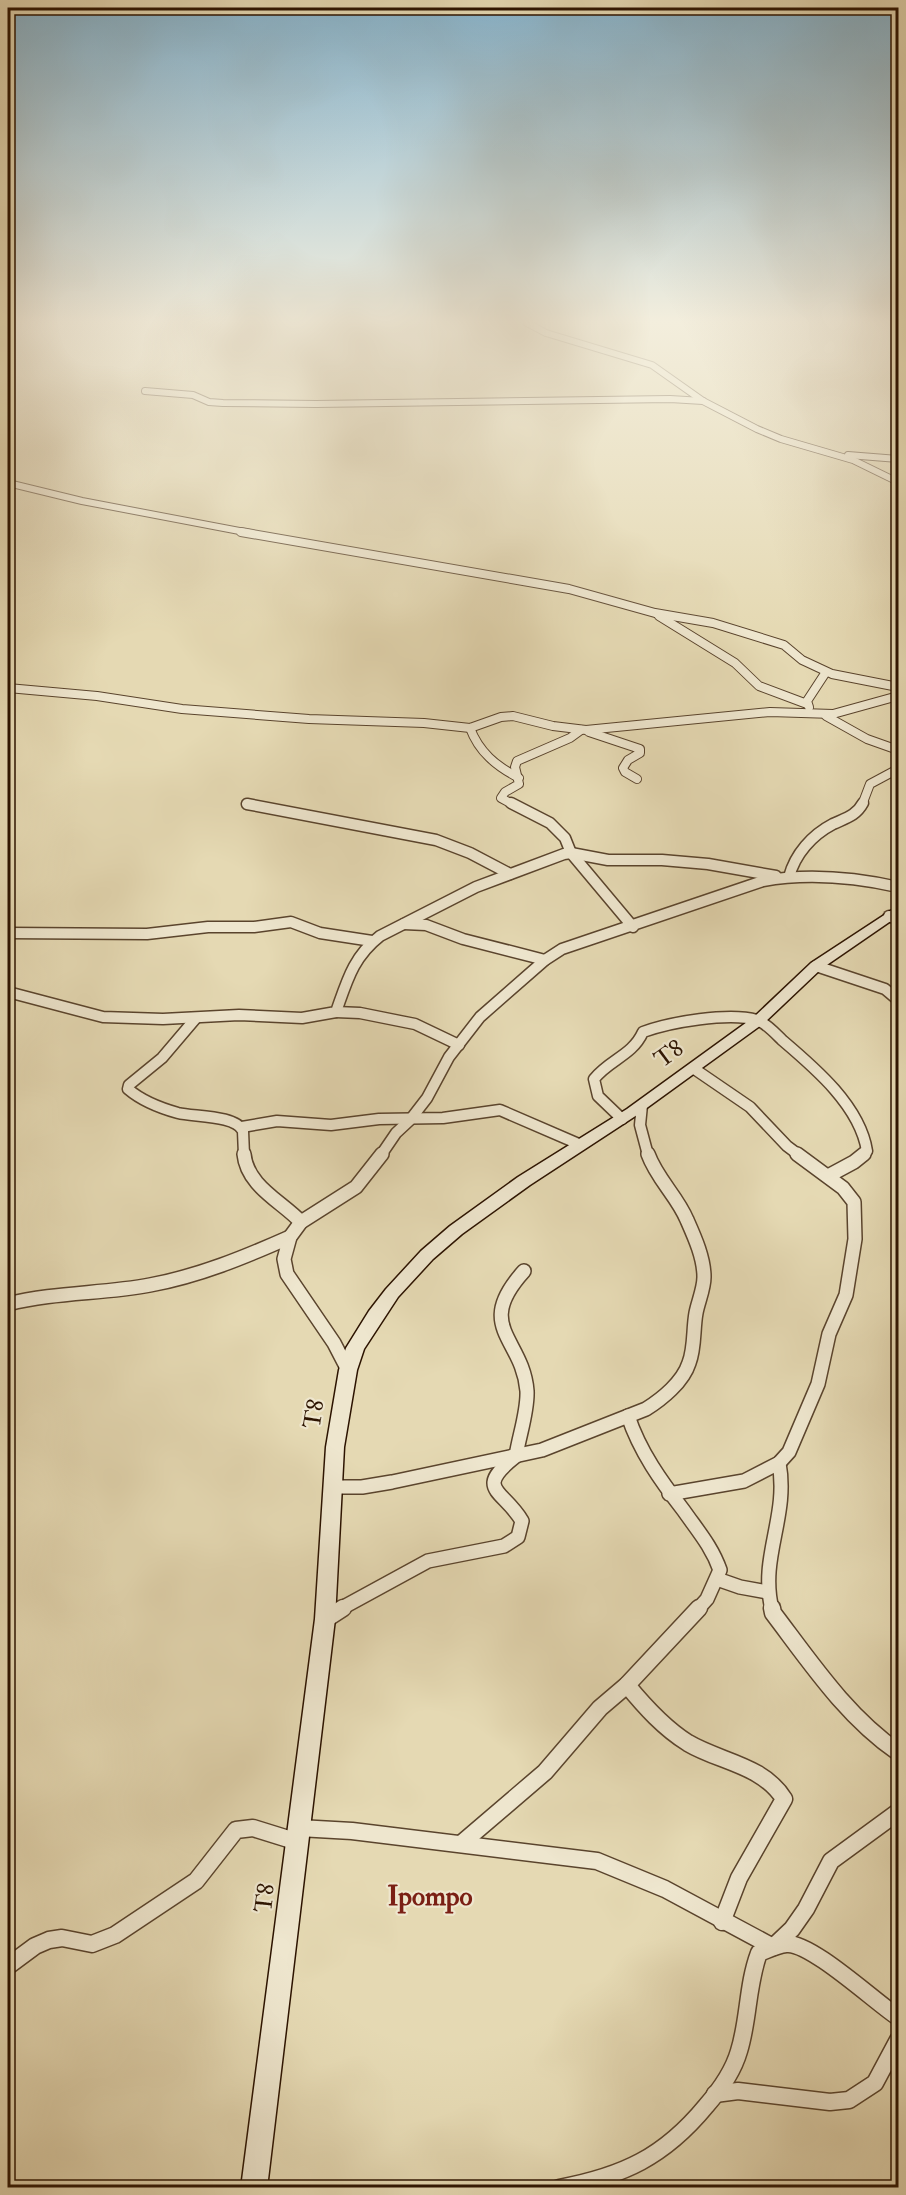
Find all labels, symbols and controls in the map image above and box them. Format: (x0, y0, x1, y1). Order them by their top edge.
street label: T8 (648, 1033, 690, 1075)
street label: T8 (296, 1397, 332, 1431)
district label: Ipompo (388, 1880, 472, 1914)
street label: T8 (248, 1882, 282, 1914)

